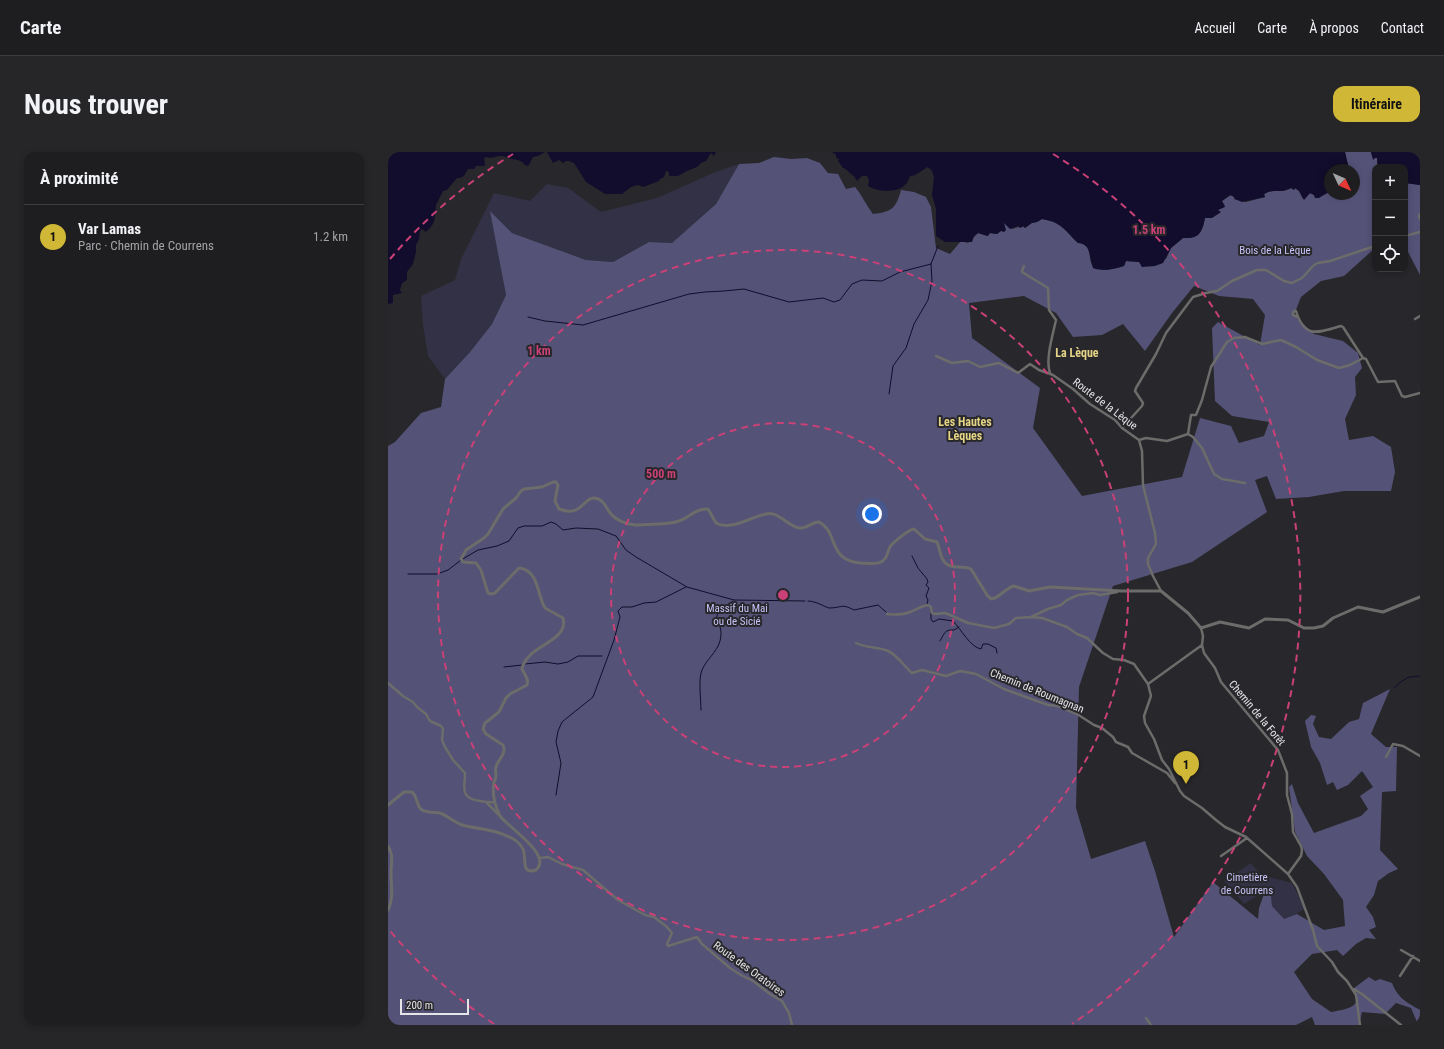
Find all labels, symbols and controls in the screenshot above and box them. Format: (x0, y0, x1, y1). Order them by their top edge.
text: Carte (20, 16, 61, 39)
text: Accueil (1194, 20, 1235, 36)
text: Carte (1257, 20, 1287, 36)
text: À propos (1309, 20, 1359, 36)
text: Contact (1381, 20, 1424, 36)
button: Itinéraire (1333, 86, 1420, 122)
text: Nous trouver (24, 88, 168, 121)
north arrow (1324, 164, 1360, 200)
map controls (1372, 164, 1408, 272)
button: + (1372, 164, 1408, 200)
text: À proximité (40, 168, 118, 188)
button: − (1372, 200, 1408, 236)
text: Var Lamas (78, 220, 141, 238)
text: 1.5 km (1132, 223, 1166, 237)
text: 1 (50, 229, 56, 244)
text: 1.2 km (313, 229, 348, 244)
button: locate (1372, 236, 1408, 272)
text: Parc · Chemin de Courrens (78, 238, 214, 253)
park label: Bois de la Lèque (1239, 244, 1311, 257)
text: 1 km (527, 344, 551, 358)
district label: La Lèque (1055, 346, 1099, 360)
street label: Route de la Lèque (1070, 376, 1140, 432)
district label: Les Hautes Lèques (938, 415, 992, 443)
text: 500 m (646, 467, 676, 481)
your location (862, 504, 882, 524)
centre of rings (776, 588, 790, 602)
park label: Massif du Mai ou de Sicié (706, 602, 768, 628)
street label: Chemin de Roumagnan (988, 666, 1086, 716)
street label: Chemin de la Forêt (1226, 678, 1288, 748)
pin: 1 (1173, 751, 1199, 784)
park label: Cimetière de Courrens (1221, 871, 1273, 897)
street label: Route des Oratoires (711, 939, 787, 999)
scale bar (400, 997, 469, 1016)
text: 200 m (406, 999, 433, 1012)

